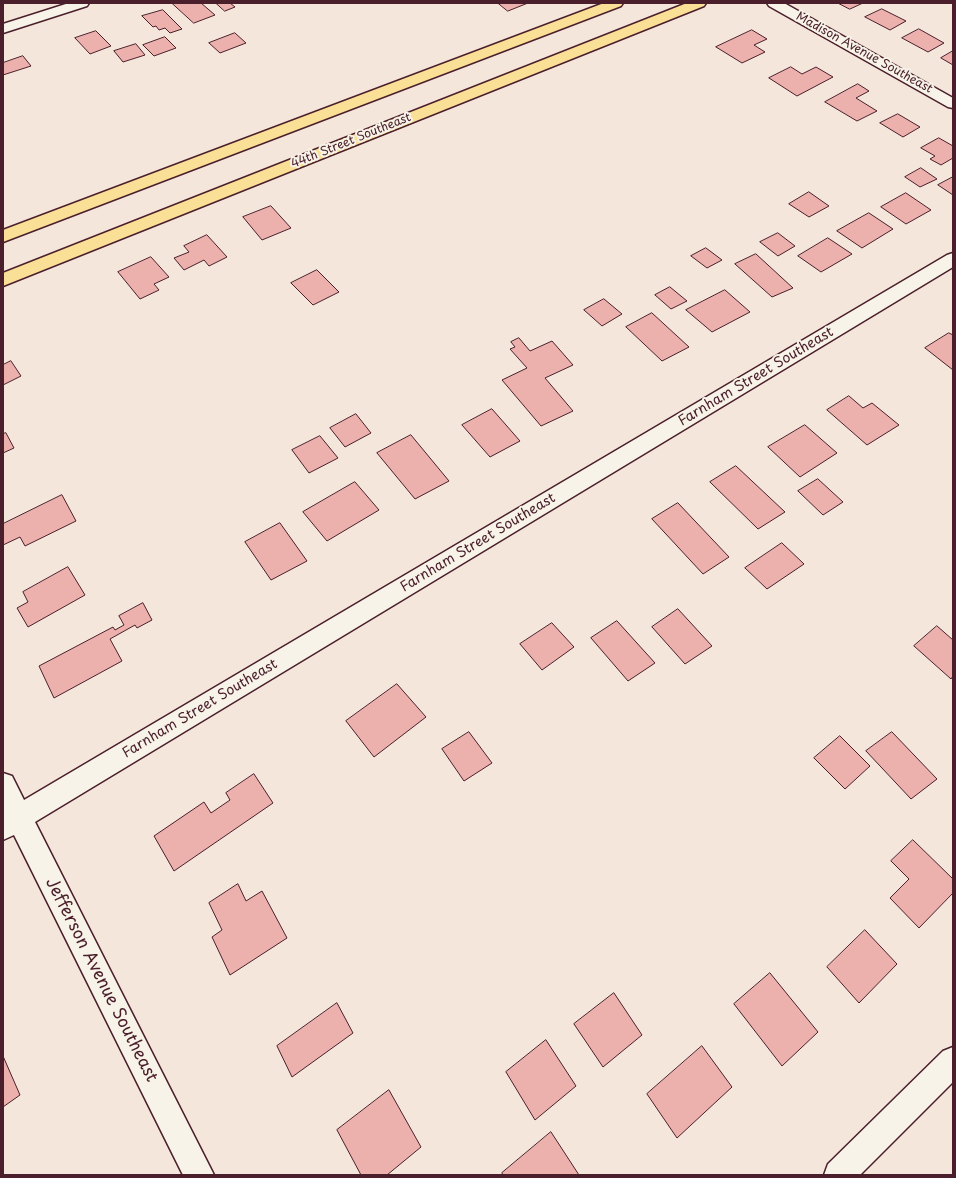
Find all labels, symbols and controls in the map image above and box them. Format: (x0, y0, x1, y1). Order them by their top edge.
street label: Madison Avenue Southeast (793, 9, 935, 97)
street label: 44th Street Southeast (289, 110, 413, 172)
street label: Farnham Street Southeast (675, 324, 837, 430)
street label: Farnham Street Southeast (397, 490, 559, 596)
street label: Farnham Street Southeast (119, 656, 281, 762)
street label: Jefferson Avenue Southeast (40, 874, 162, 1086)

